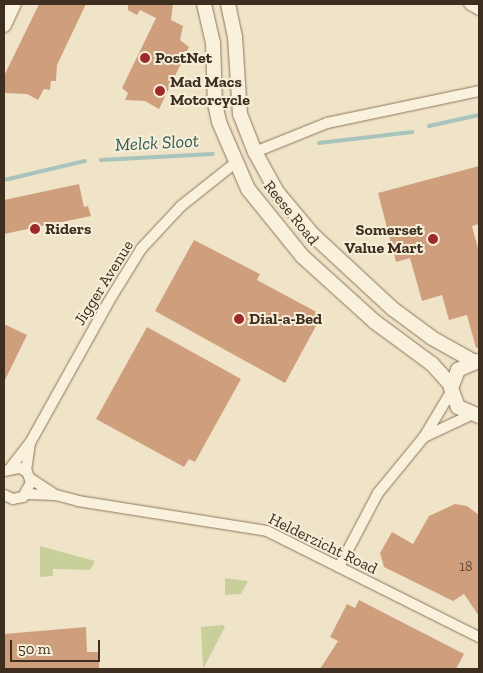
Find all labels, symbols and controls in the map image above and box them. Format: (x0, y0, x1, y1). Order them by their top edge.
place label: PostNet (155, 48, 212, 68)
marker: PostNet (139, 52, 151, 64)
place label: Mad Macs Motorcycle (170, 72, 250, 110)
marker: Mad Macs Motorcycle (154, 85, 166, 97)
water label: Melck Sloot (114, 130, 200, 156)
street label: Reese Road (259, 177, 323, 249)
place label: Riders (45, 219, 91, 239)
place label: Somerset Value Mart (345, 220, 423, 258)
marker: Riders (29, 223, 41, 235)
marker: Somerset Value Mart (427, 233, 439, 245)
street label: Jigger Avenue (70, 237, 138, 329)
place label: Dial-a-Bed (249, 309, 322, 329)
marker: Dial-a-Bed (233, 313, 245, 325)
street label: Helderzicht Road (265, 509, 381, 579)
house number: 18 (460, 559, 472, 575)
scale bar (12, 630, 102, 662)
text: 50 m (18, 640, 51, 658)

